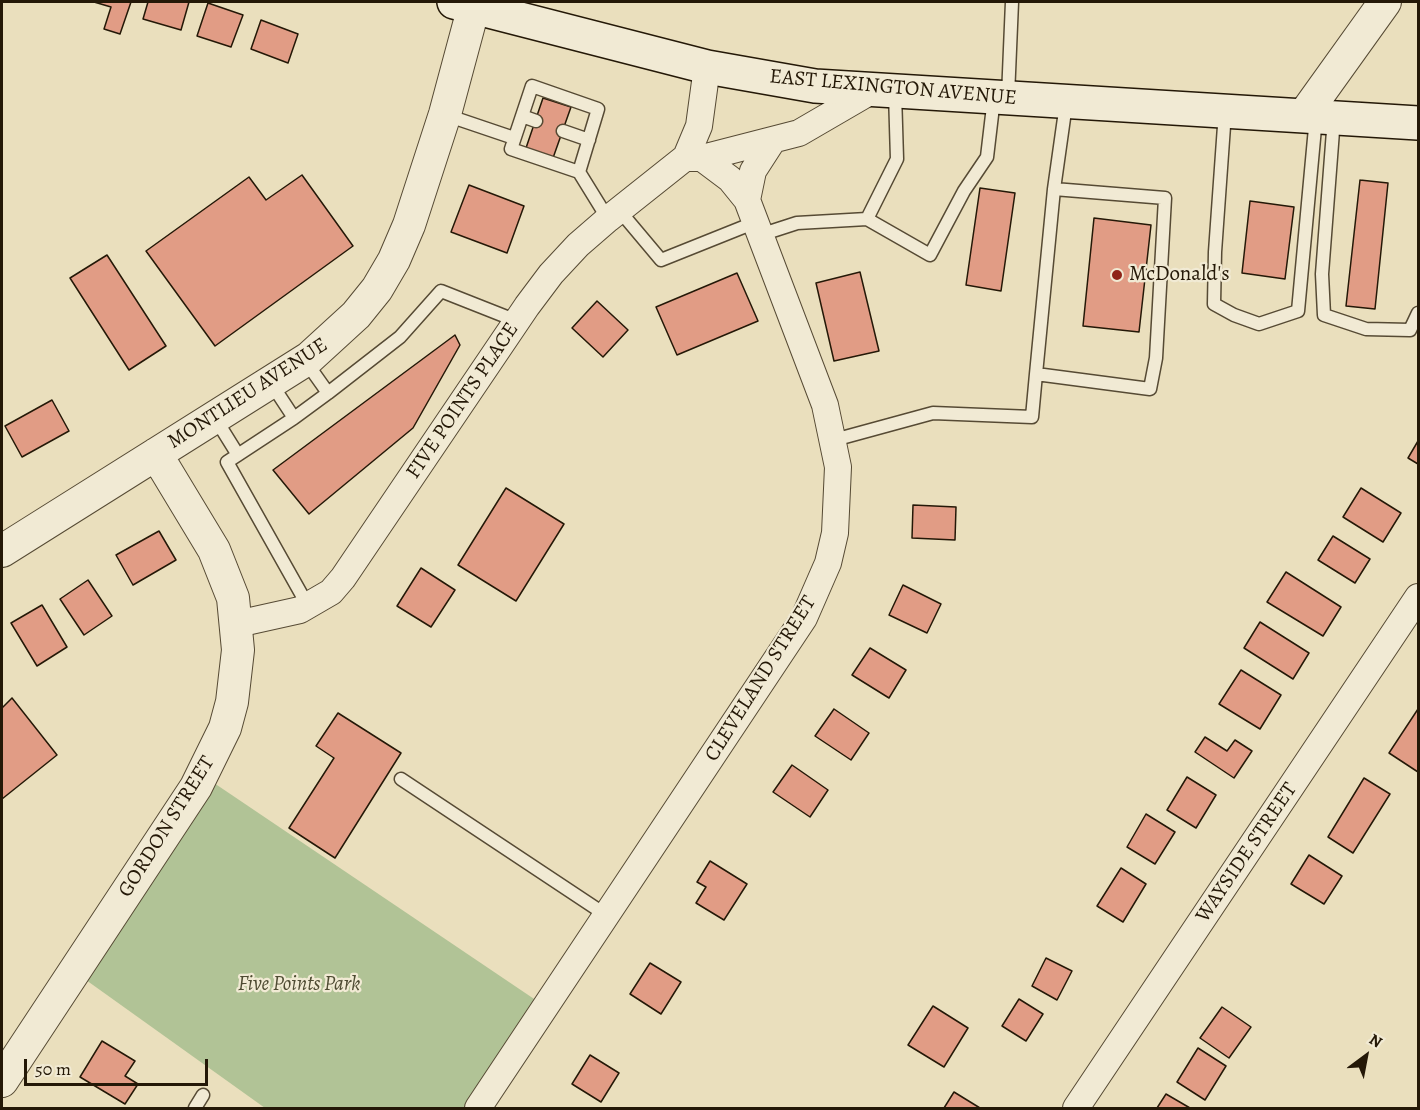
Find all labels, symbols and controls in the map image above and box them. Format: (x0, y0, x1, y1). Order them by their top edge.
street label: EAST LEXINGTON AVENUE (768, 65, 1018, 111)
place label: McDonald's (1129, 262, 1230, 288)
marker: McDonald's (1110, 268, 1124, 282)
street label: FIVE POINTS PLACE (401, 318, 525, 484)
street label: MONTLIEU AVENUE (163, 333, 333, 455)
street label: CLEVELAND STREET (700, 592, 822, 766)
street label: GORDON STREET (113, 752, 221, 902)
street label: WAYSIDE STREET (1191, 778, 1303, 928)
park label: Five Points Park (238, 972, 360, 998)
north arrow (1336, 1026, 1396, 1086)
text: N (1365, 1028, 1386, 1053)
scale bar (27, 1047, 212, 1085)
text: 50 m (35, 1057, 71, 1081)

